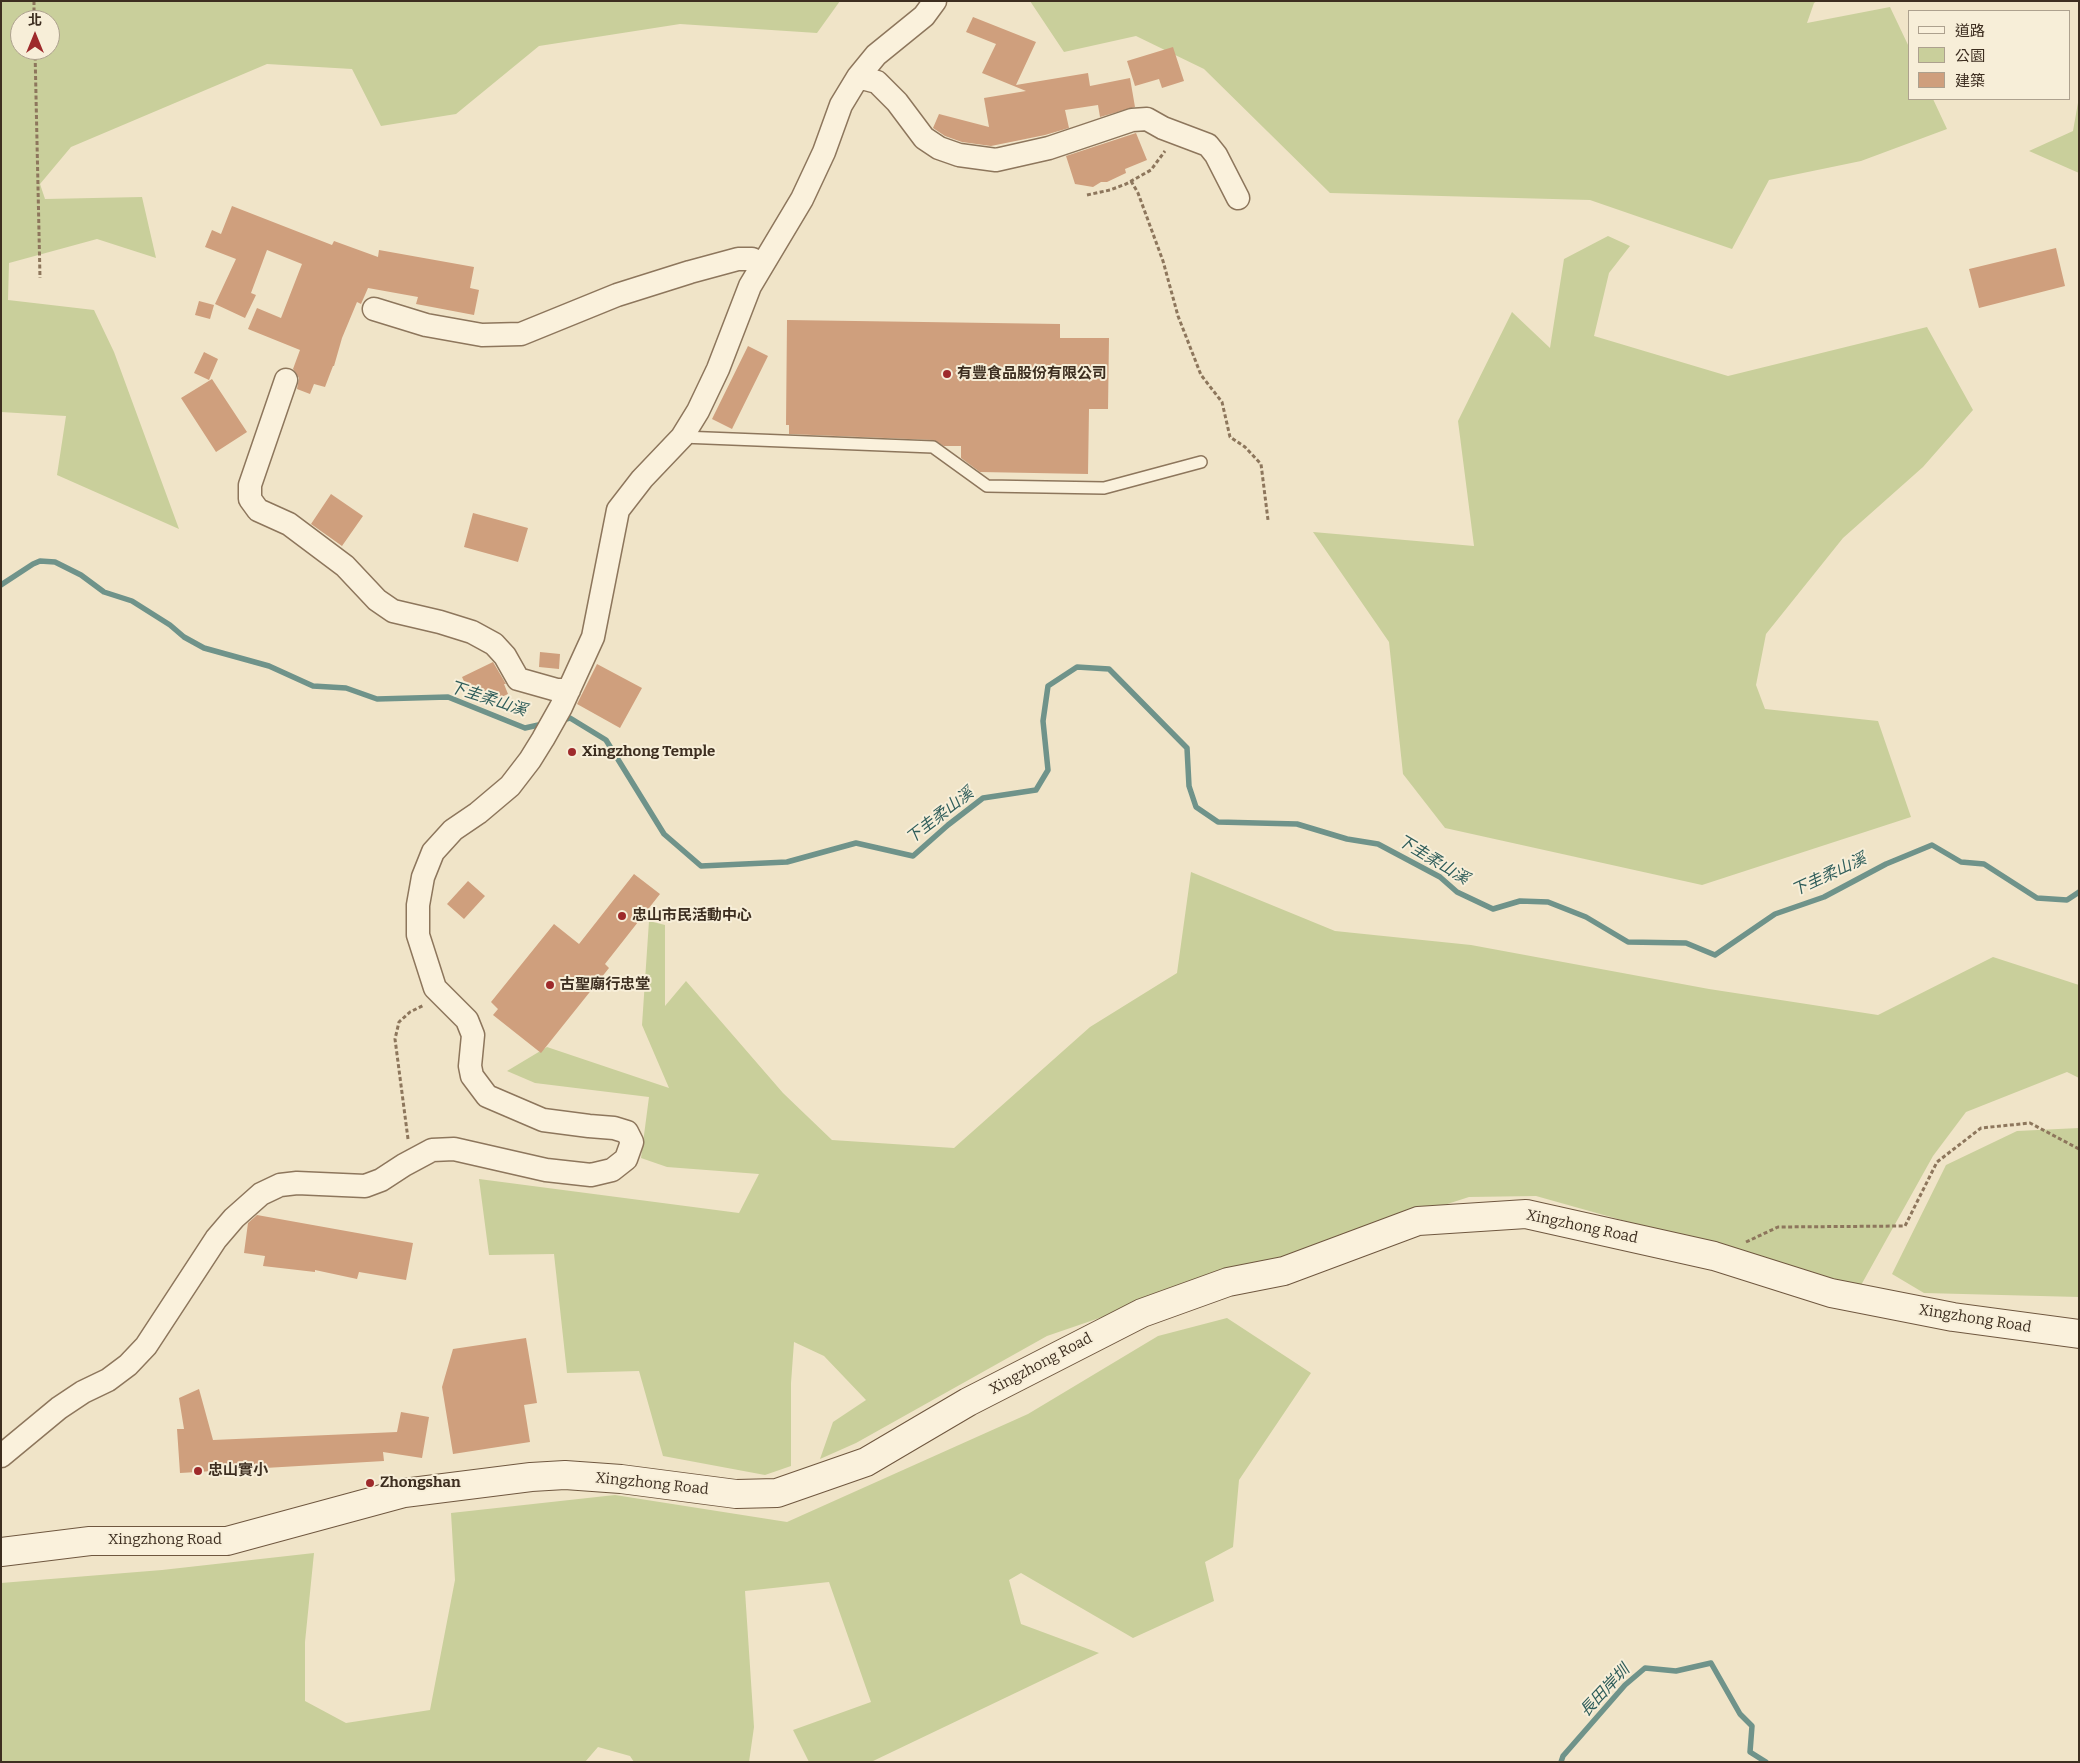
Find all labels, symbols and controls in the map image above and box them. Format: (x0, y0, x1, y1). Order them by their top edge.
north arrow (10, 10, 60, 60)
legend (1908, 10, 2070, 100)
text: 北 (28, 12, 42, 29)
text: 道路 (1955, 22, 1985, 40)
text: 公園 (1955, 47, 1985, 65)
text: 建築 (1955, 72, 1985, 90)
place label: 有豐食品股份有限公司 (957, 365, 1107, 383)
marker: 有豐食品股份有限公司 (941, 368, 953, 380)
water label: 下圭柔山溪 (447, 678, 529, 720)
place label: Xingzhong Temple (582, 743, 715, 761)
marker: Xingzhong Temple (566, 746, 578, 758)
water label: 下圭柔山溪 (903, 784, 977, 848)
water label: 下圭柔山溪 (1394, 831, 1472, 889)
water label: 下圭柔山溪 (1789, 849, 1869, 901)
place label: 忠山市民活動中心 (632, 907, 752, 925)
marker: 忠山市民活動中心 (616, 910, 628, 922)
place label: 古聖廟行忠堂 (560, 976, 650, 994)
marker: 古聖廟行忠堂 (544, 979, 556, 991)
street label: Xingzhong Road (1524, 1206, 1640, 1248)
street label: Xingzhong Road (1917, 1301, 2033, 1337)
street label: Xingzhong Road (987, 1329, 1095, 1399)
place label: 忠山實小 (208, 1462, 268, 1480)
marker: 忠山實小 (192, 1465, 204, 1477)
street label: Xingzhong Road (594, 1469, 710, 1499)
place label: Zhongshan (380, 1474, 461, 1492)
marker: Zhongshan (364, 1477, 376, 1489)
street label: Xingzhong Road (108, 1531, 222, 1549)
water label: 長田岸圳 (1576, 1661, 1634, 1721)

